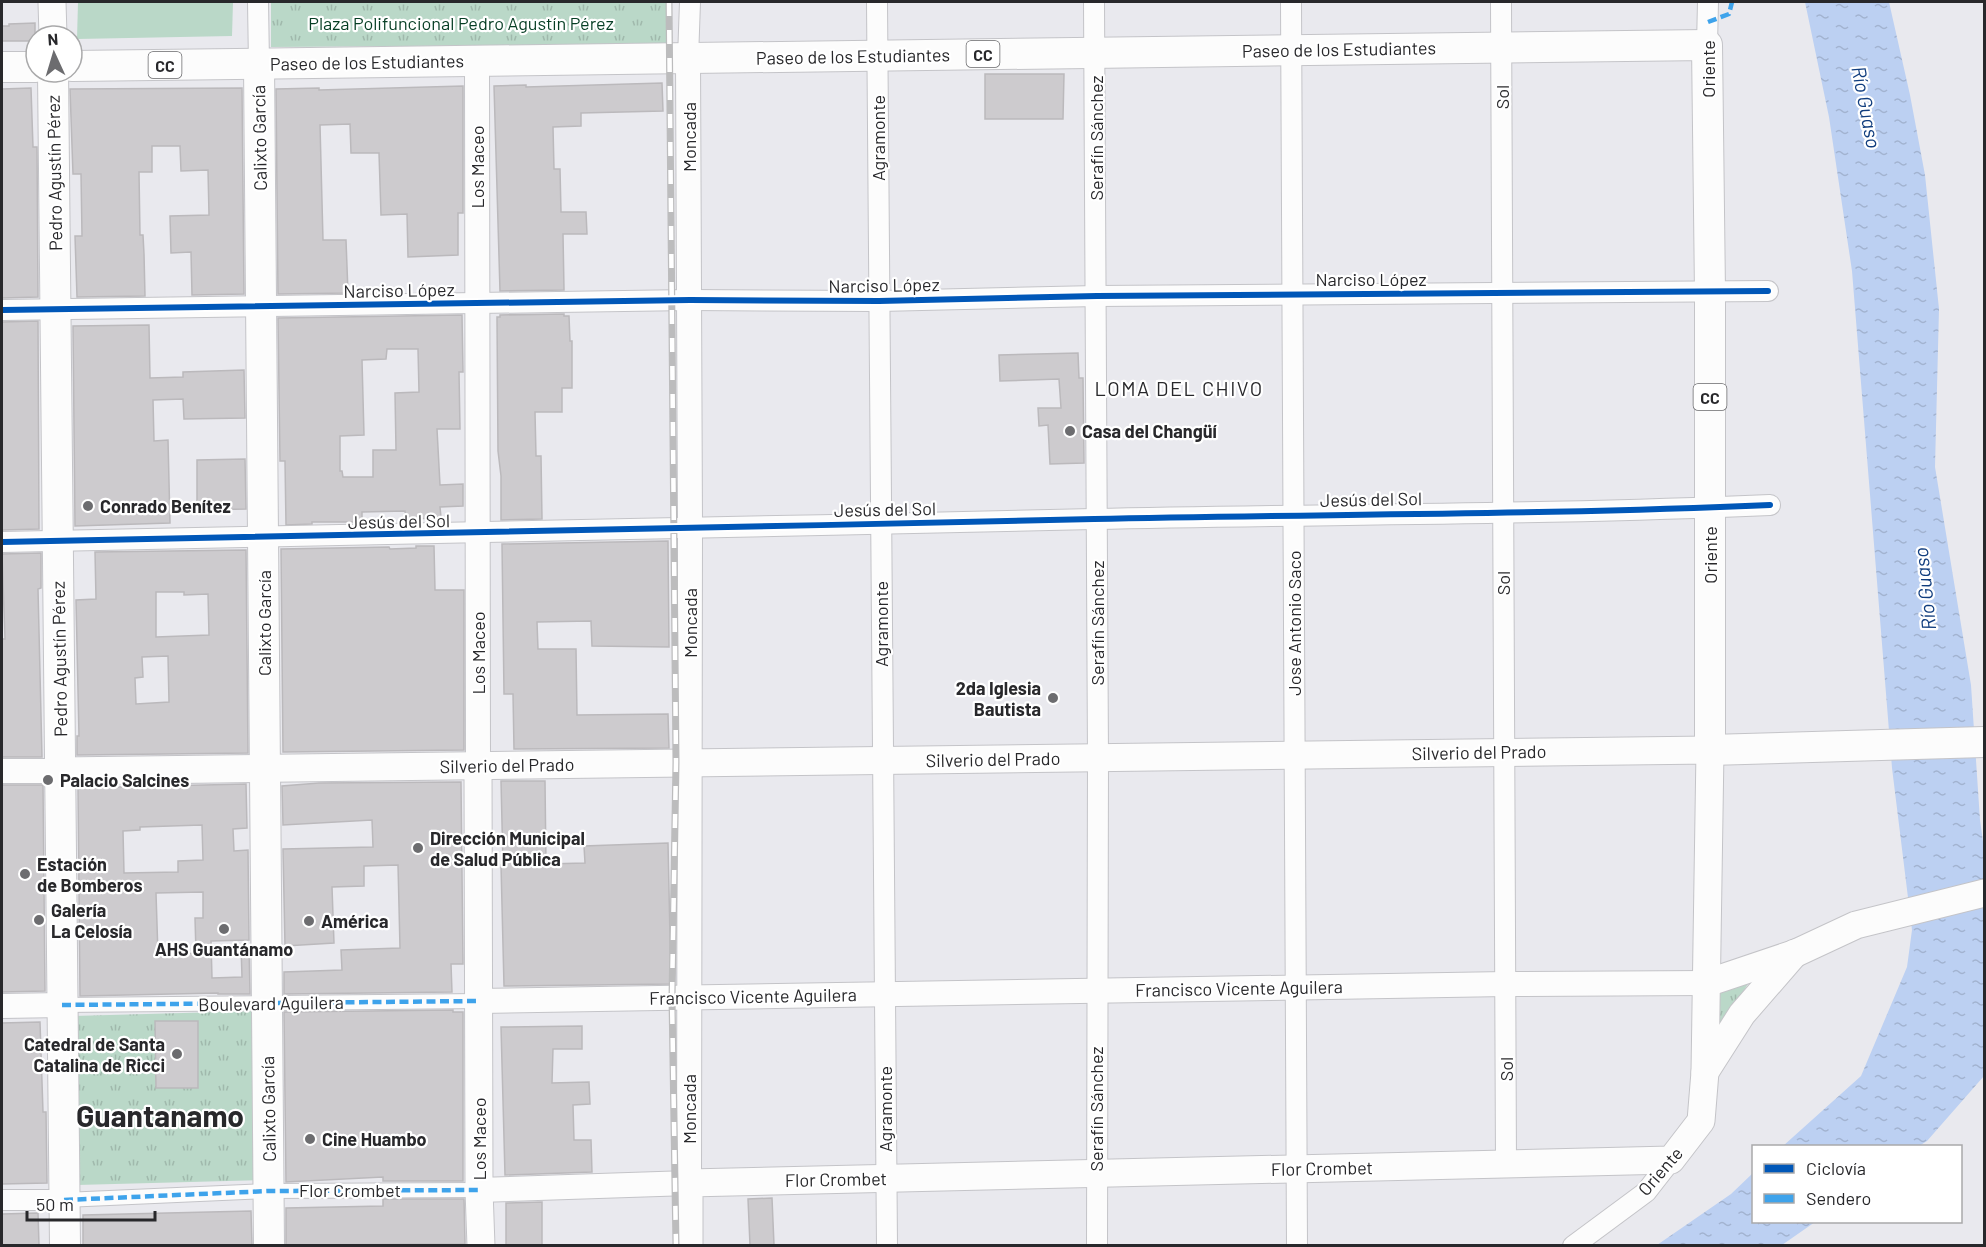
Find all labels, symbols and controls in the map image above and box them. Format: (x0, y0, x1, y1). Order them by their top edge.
park label: Plaza Polifuncional Pedro Agustín Pérez (308, 12, 614, 34)
north arrow (24, 24, 84, 84)
text: N (47, 29, 59, 48)
street label: Paseo de los Estudiantes (1242, 36, 1436, 62)
street label: Oriente (1697, 40, 1719, 98)
road number: CC (966, 41, 1000, 67)
street label: Paseo de los Estudiantes (756, 43, 950, 69)
street label: Paseo de los Estudiantes (270, 49, 464, 75)
road number: CC (148, 52, 182, 78)
water label: Río Guaso (1847, 64, 1887, 150)
street label: Serafín Sánchez (1085, 75, 1107, 201)
street label: Calixto García (247, 85, 271, 191)
street label: Sol (1491, 85, 1513, 109)
street label: Pedro Agustín Pérez (42, 95, 66, 251)
street label: Agramonte (867, 95, 889, 181)
street label: Moncada (678, 102, 700, 172)
street label: Los Maceo (466, 125, 488, 209)
street label: Narciso López (1315, 268, 1427, 290)
street label: Narciso López (828, 273, 940, 297)
street label: Narciso López (343, 278, 455, 302)
district label: LOMA DEL CHIVO (1094, 376, 1264, 400)
road number: CC (1694, 384, 1726, 410)
place label: Casa del Changüí (1082, 420, 1218, 442)
marker: Casa del Changüí (1063, 424, 1077, 438)
street label: Jesús del Sol (1320, 487, 1422, 511)
place label: Conrado Benítez (100, 495, 231, 517)
street label: Jesús del Sol (834, 497, 936, 521)
marker: Conrado Benítez (81, 499, 95, 513)
street label: Jesús del Sol (348, 509, 450, 533)
street label: Oriente (1699, 526, 1721, 584)
water label: Río Guaso (1908, 546, 1940, 632)
street label: Jose Antonio Saco (1283, 550, 1305, 696)
street label: Serafín Sánchez (1086, 560, 1108, 686)
street label: Calixto García (253, 570, 275, 676)
street label: Sol (1492, 571, 1514, 595)
street label: Pedro Agustín Pérez (47, 581, 71, 737)
street label: Agramonte (870, 581, 892, 667)
street label: Moncada (679, 588, 701, 658)
street label: Los Maceo (467, 611, 489, 695)
place label: 2da Iglesia Bautista (956, 677, 1041, 720)
marker: 2da Iglesia Bautista (1046, 691, 1060, 705)
street label: Silverio del Prado (1411, 740, 1547, 764)
street label: Silverio del Prado (925, 747, 1061, 771)
street label: Silverio del Prado (439, 753, 575, 777)
place label: Palacio Salcines (60, 769, 189, 791)
marker: Palacio Salcines (41, 773, 55, 787)
place label: Dirección Municipal de Salud Pública (430, 827, 585, 870)
marker: Dirección Municipal de Salud Pública (411, 841, 425, 855)
place label: Estación de Bomberos (37, 853, 143, 896)
marker: Estación de Bomberos (18, 867, 32, 881)
place label: Galería La Celosía (51, 899, 132, 942)
place label: América (321, 910, 389, 932)
marker: Galería La Celosía (32, 913, 46, 927)
marker: América (302, 914, 316, 928)
marker: AHS Guantánamo (217, 922, 231, 936)
place label: AHS Guantánamo (155, 938, 293, 960)
street label: Francisco Vicente Aguilera (1135, 975, 1343, 1001)
street label: Francisco Vicente Aguilera (649, 983, 857, 1009)
street label: Boulevard Aguilera (198, 991, 344, 1015)
place label: Catedral de Santa Catalina de Ricci (24, 1033, 165, 1076)
street label: Serafín Sánchez (1085, 1046, 1107, 1172)
marker: Catedral de Santa Catalina de Ricci (170, 1047, 184, 1061)
street label: Calixto García (256, 1056, 280, 1162)
street label: Sol (1495, 1057, 1517, 1081)
street label: Agramonte (874, 1066, 896, 1152)
street label: Moncada (678, 1074, 700, 1144)
district label: Guantanamo (76, 1097, 244, 1133)
street label: Los Maceo (468, 1097, 490, 1181)
place label: Cine Huambo (322, 1128, 427, 1150)
marker: Cine Huambo (303, 1132, 317, 1146)
street label: Oriente (1633, 1142, 1687, 1200)
legend (1752, 1145, 1962, 1223)
street label: Flor Crombet (1271, 1156, 1373, 1180)
text: Ciclovía (1806, 1157, 1866, 1179)
street label: Flor Crombet (785, 1167, 887, 1191)
street label: Flor Crombet (299, 1179, 401, 1201)
scale bar (27, 1184, 154, 1222)
text: Sendero (1806, 1187, 1871, 1209)
text: 50 m (36, 1193, 74, 1215)

